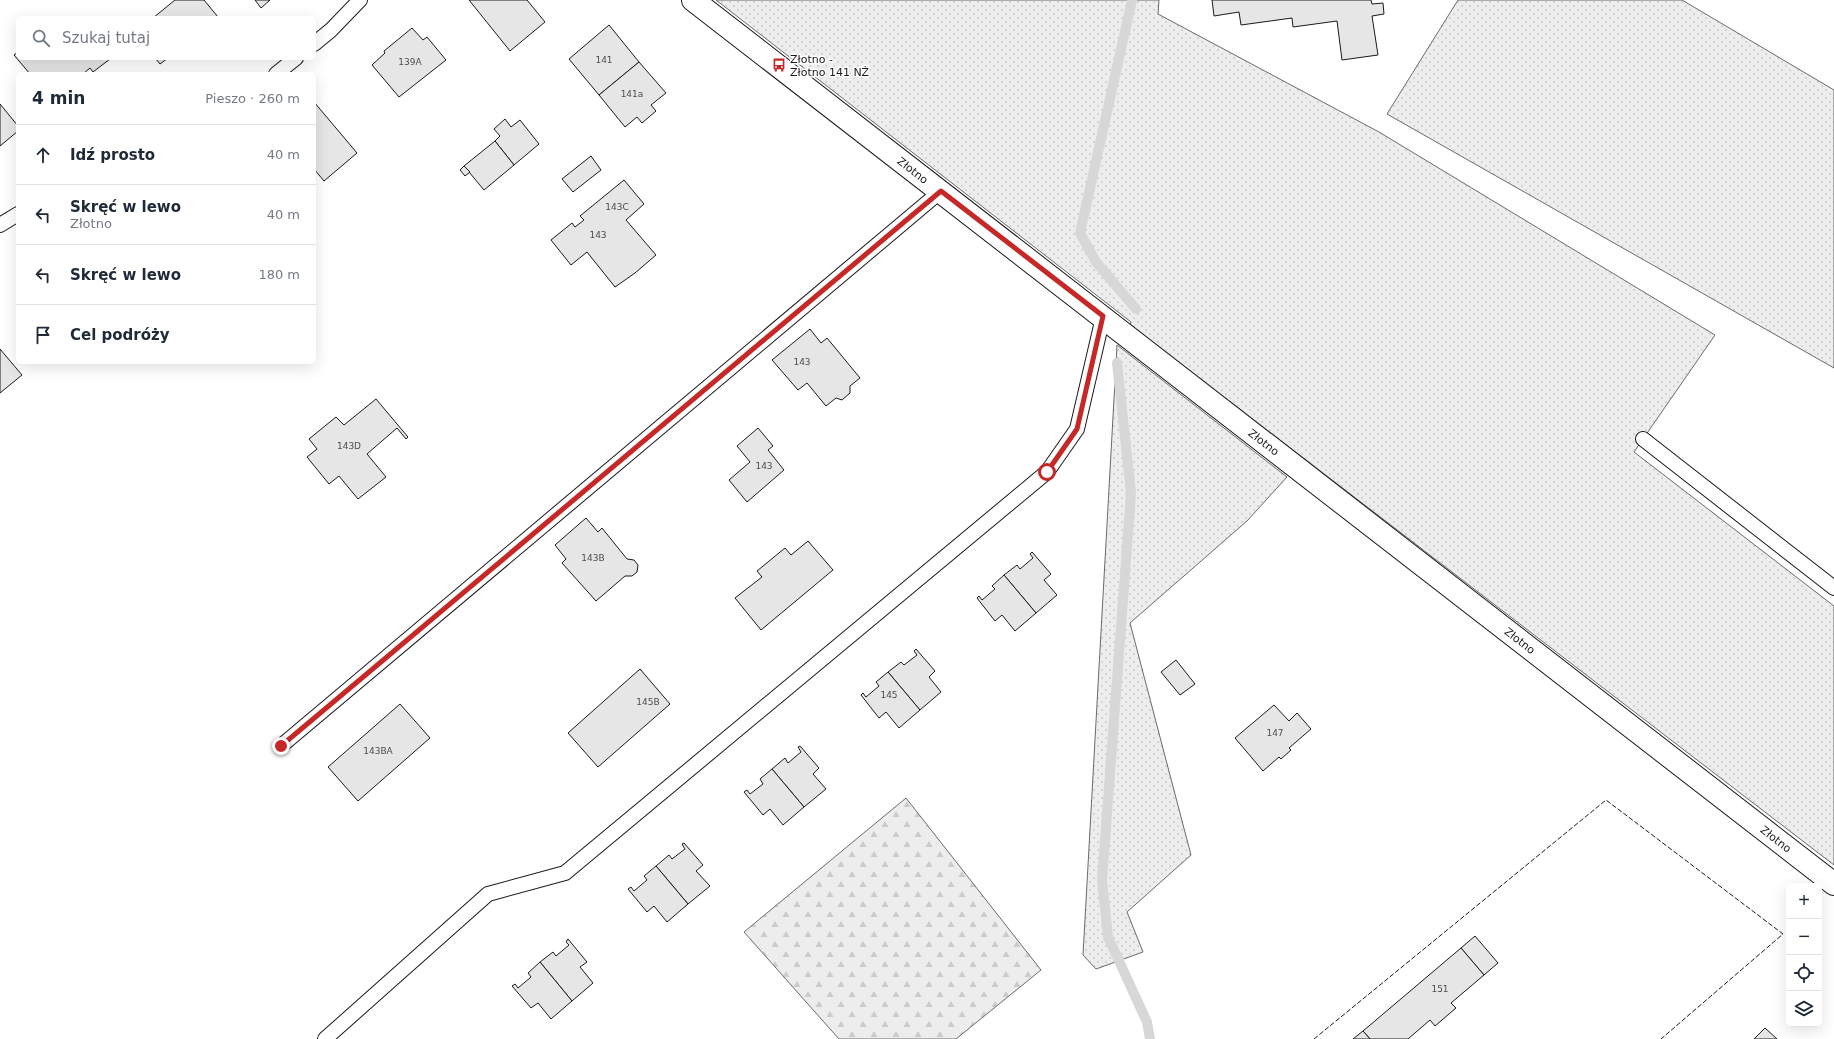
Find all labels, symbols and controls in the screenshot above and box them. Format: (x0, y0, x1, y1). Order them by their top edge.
search box (16, 16, 316, 60)
icon: search (30, 27, 52, 49)
text: Szukaj tutaj (62, 29, 150, 47)
place label: Złotno - Złotno 141 NŻ (790, 53, 870, 79)
house number: 141 (595, 55, 613, 65)
house number: 139A (398, 57, 423, 67)
bus stop icon: Złotno - Złotno 141 NŻ (771, 57, 787, 73)
text: 4 min (32, 88, 85, 108)
house number: 141a (621, 89, 643, 99)
text: Pieszo · 260 m (205, 91, 300, 106)
icon: ahead (32, 144, 54, 166)
text: Idź prosto (70, 146, 155, 164)
text: 40 m (267, 147, 300, 162)
street label: Złotno (895, 154, 931, 186)
text: Skręć w lewo (70, 198, 181, 216)
house number: 143C (605, 202, 629, 212)
icon: left (32, 204, 54, 226)
text: 40 m (267, 207, 300, 222)
text: Złotno (70, 216, 112, 231)
house number: 143 (589, 230, 607, 240)
icon: left (32, 264, 54, 286)
text: Skręć w lewo (70, 266, 181, 284)
text: 180 m (258, 267, 300, 282)
icon: arrive (32, 324, 54, 346)
text: Cel podróży (70, 326, 170, 344)
house number: 143 (793, 357, 811, 367)
street label: Złotno (1246, 426, 1282, 458)
house number: 143D (337, 441, 361, 451)
house number: 143 (755, 461, 773, 471)
route start (1038, 463, 1056, 481)
house number: 143B (581, 553, 605, 563)
street label: Złotno (1502, 625, 1538, 657)
house number: 145 (880, 690, 898, 700)
house number: 145B (636, 697, 660, 707)
house number: 147 (1266, 728, 1284, 738)
route end (272, 737, 290, 755)
house number: 143BA (363, 746, 394, 756)
street label: Złotno (1758, 823, 1794, 855)
map controls (1786, 883, 1822, 1027)
button: + (1786, 883, 1822, 919)
button: − (1786, 919, 1822, 955)
button: locate (1786, 955, 1822, 991)
house number: 151 (1431, 984, 1449, 994)
button: layers (1786, 991, 1822, 1027)

